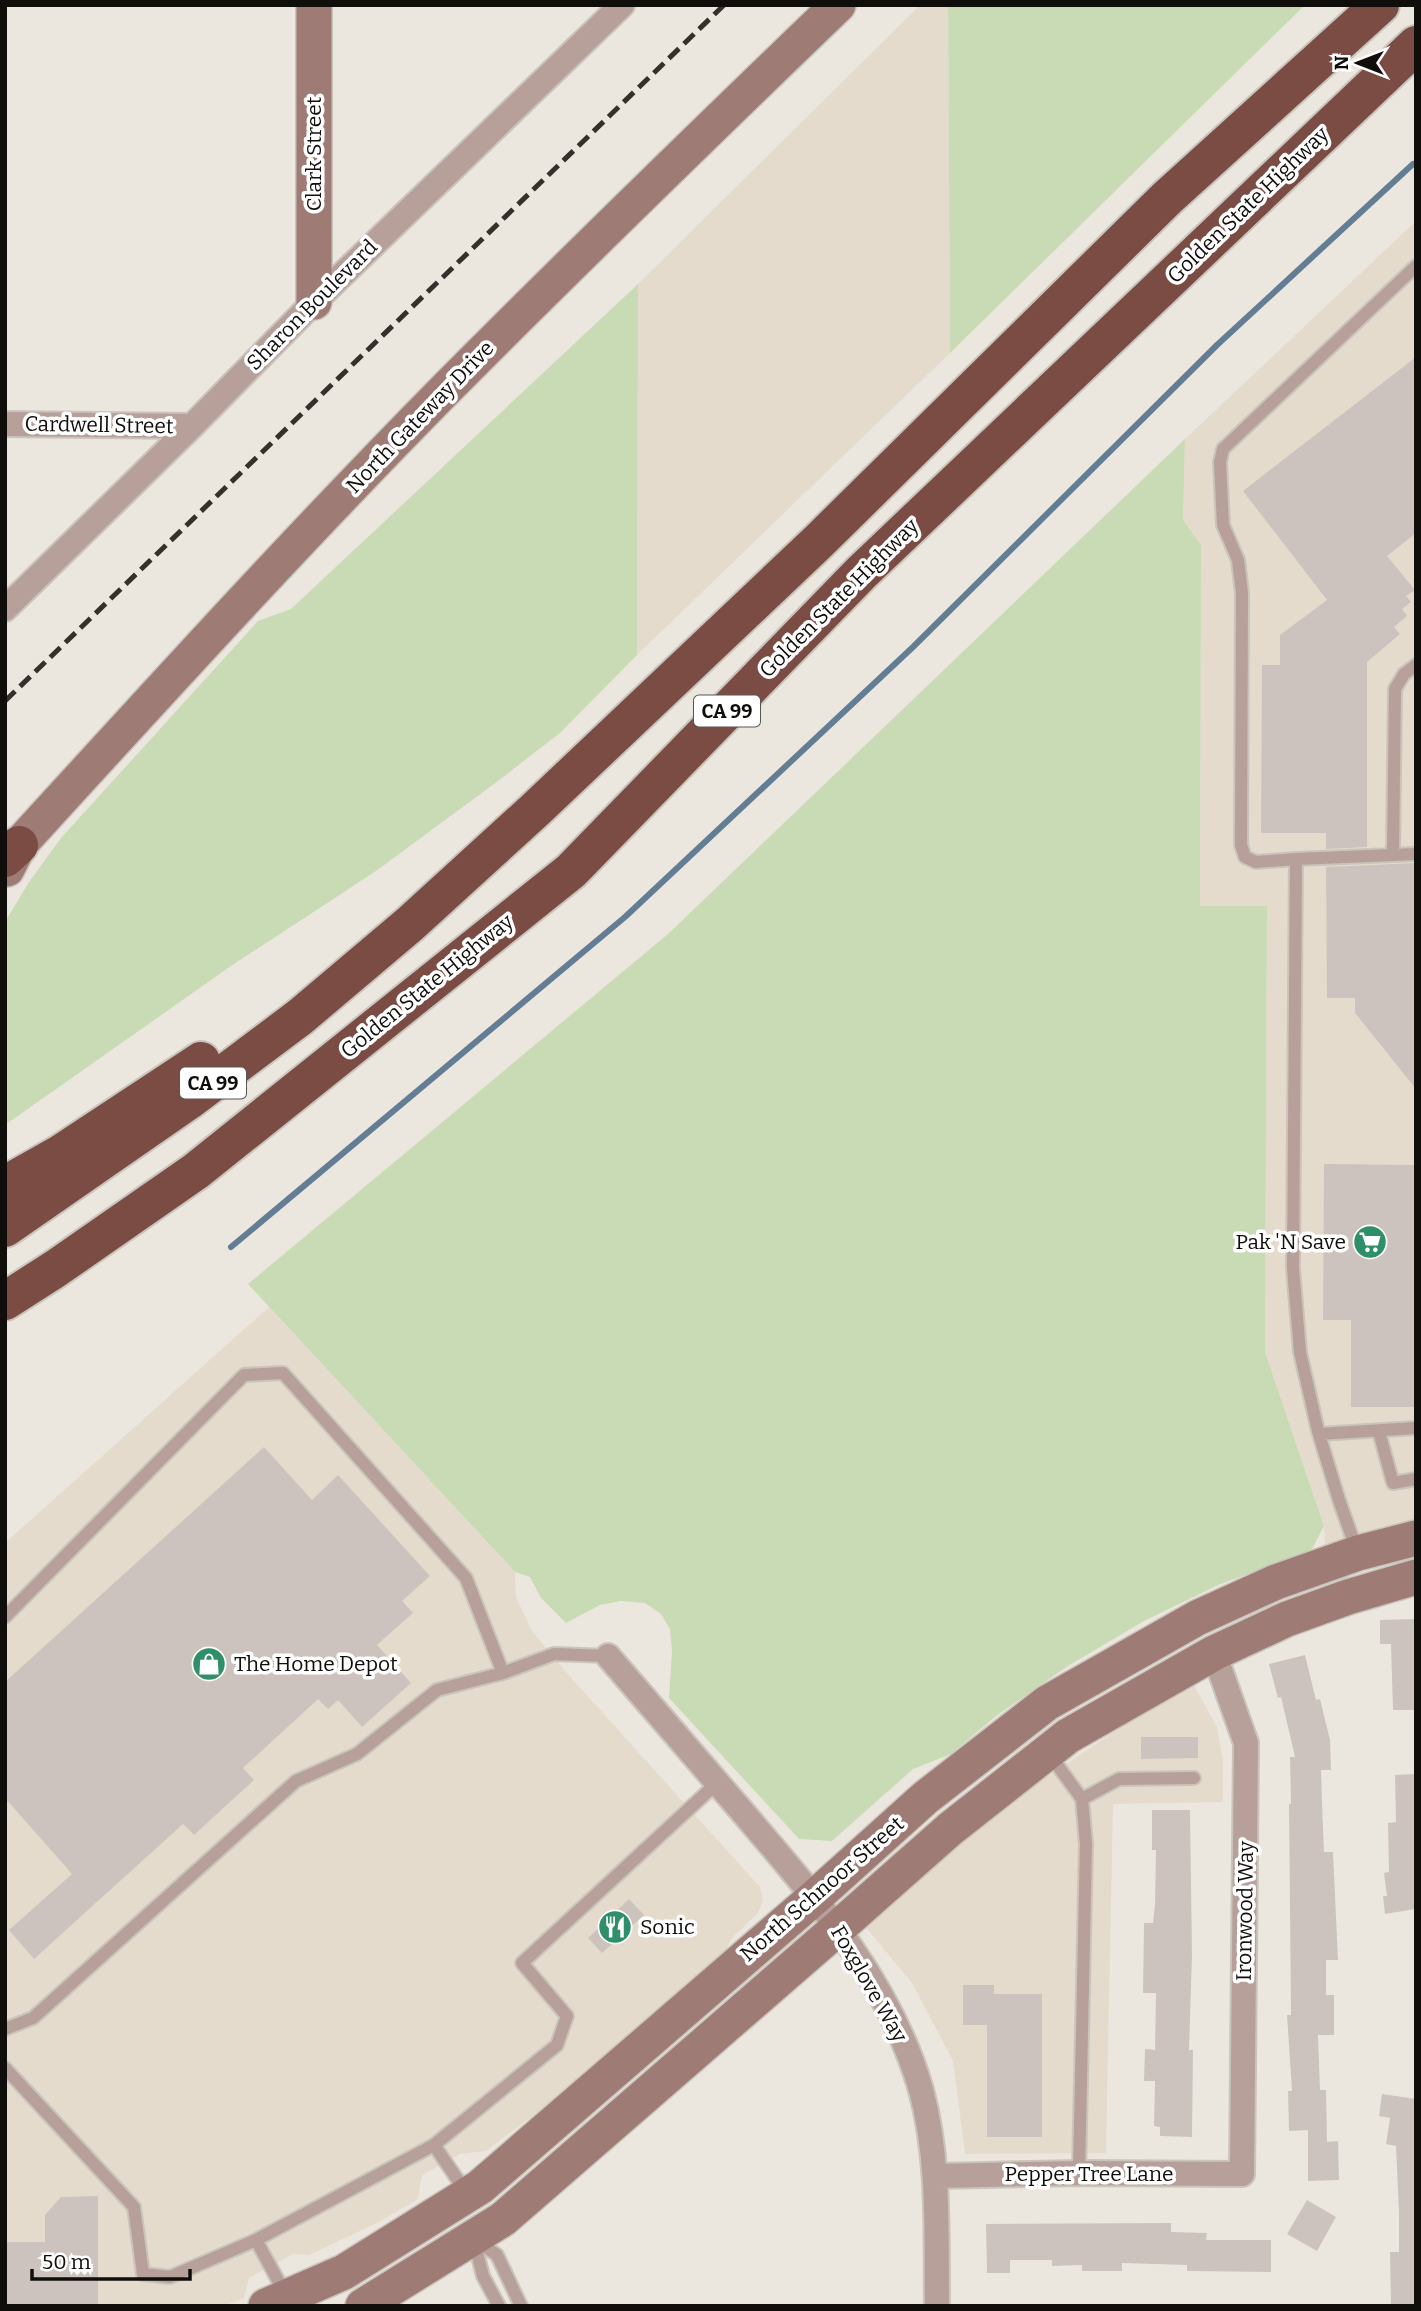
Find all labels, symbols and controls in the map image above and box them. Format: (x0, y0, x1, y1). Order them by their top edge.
north arrow (1323, 28, 1393, 98)
text: N (1330, 55, 1353, 70)
street label: Clark Street (301, 96, 327, 211)
street label: Golden State Highway (1162, 121, 1335, 289)
street label: Sharon Boulevard (241, 234, 383, 376)
street label: North Gateway Drive (341, 335, 499, 499)
street label: Cardwell Street (24, 411, 174, 439)
street label: Golden State Highway (754, 512, 925, 683)
road number: CA 99 (694, 696, 760, 726)
street label: Golden State Highway (335, 908, 519, 1064)
road number: CA 99 (180, 1068, 246, 1098)
supermarket icon: Pak 'N Save (1351, 1223, 1389, 1261)
place label: Pak 'N Save (1235, 1229, 1346, 1255)
shop icon: The Home Depot (190, 1645, 228, 1683)
place label: The Home Depot (234, 1651, 398, 1677)
street label: North Schnoor Street (735, 1811, 909, 1967)
street label: Ironwood Way (1231, 1840, 1259, 1981)
restaurant icon: Sonic (596, 1908, 634, 1946)
place label: Sonic (640, 1914, 695, 1940)
street label: Foxglove Way (825, 1921, 913, 2048)
street label: Pepper Tree Lane (1004, 2161, 1174, 2187)
scale bar (32, 2238, 189, 2282)
text: 50 m (42, 2249, 91, 2275)

